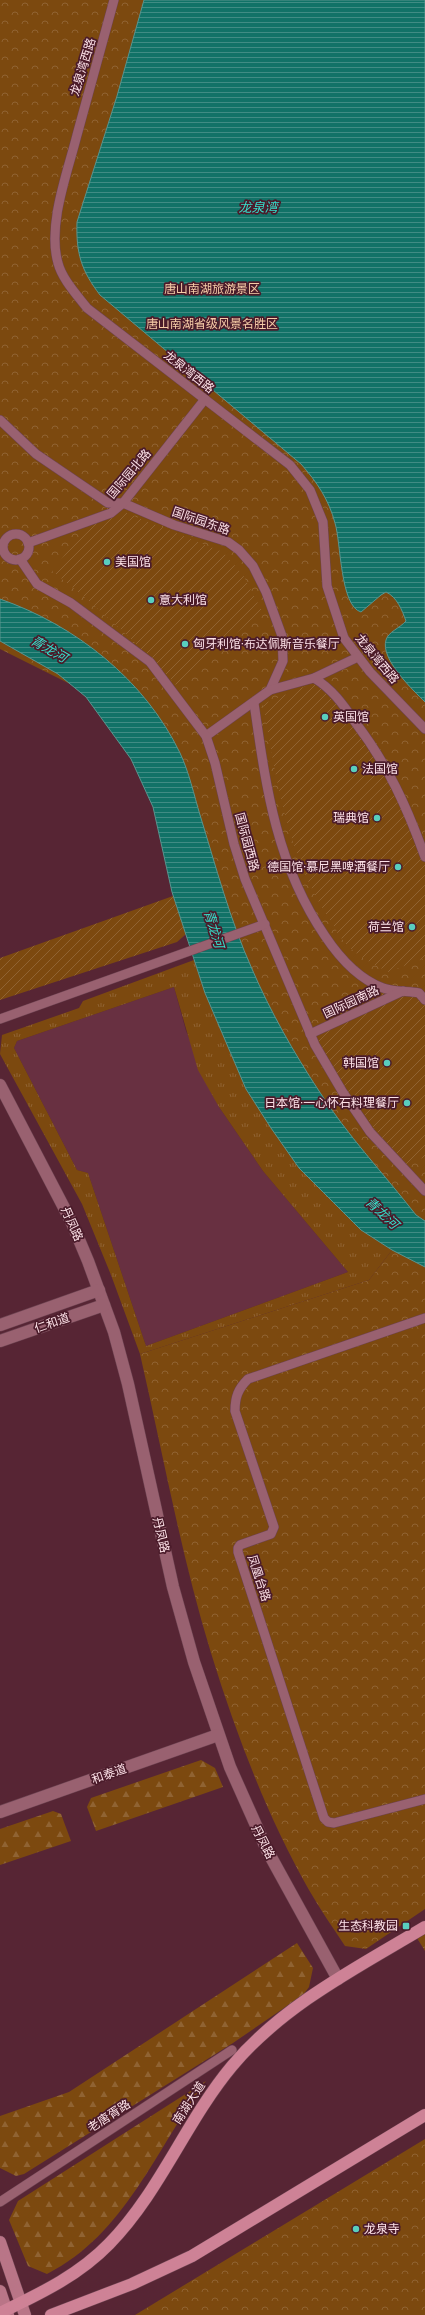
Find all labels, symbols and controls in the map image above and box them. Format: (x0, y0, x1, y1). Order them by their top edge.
street label: 龙泉湾西路 (67, 36, 99, 98)
water label: 龙泉湾 (238, 199, 279, 216)
park label: 唐山南湖旅游景区 (164, 281, 260, 297)
park label: 唐山南湖省级风景名胜区 (146, 316, 278, 332)
street label: 龙泉湾西路 (160, 347, 218, 397)
street label: 国际园北路 (104, 446, 154, 502)
street label: 国际园东路 (170, 504, 232, 538)
place label: 美国馆 (115, 554, 151, 570)
marker: 美国馆 (102, 557, 112, 567)
place label: 意大利馆 (159, 592, 207, 608)
marker: 意大利馆 (146, 595, 156, 605)
street label: 龙泉湾西路 (352, 631, 402, 687)
water label: 青龙河 (28, 632, 73, 668)
place label: 匈牙利馆·布达佩斯音乐餐厅 (193, 636, 340, 652)
marker: 匈牙利馆·布达佩斯音乐餐厅 (180, 639, 190, 649)
place label: 英国馆 (333, 709, 369, 725)
marker: 英国馆 (320, 712, 330, 722)
place label: 法国馆 (362, 761, 398, 777)
marker: 法国馆 (349, 764, 359, 774)
place label: 瑞典馆 (333, 810, 369, 826)
street label: 国际园西路 (232, 811, 262, 873)
marker: 瑞典馆 (372, 813, 382, 823)
place label: 德国馆·慕尼黑啤酒餐厅 (267, 859, 390, 875)
marker: 德国馆·慕尼黑啤酒餐厅 (393, 862, 403, 872)
water label: 青龙河 (200, 908, 229, 953)
place label: 荷兰馆 (368, 919, 404, 935)
marker: 荷兰馆 (407, 922, 417, 932)
street label: 国际园南路 (320, 982, 382, 1022)
place label: 韩国馆 (343, 1055, 379, 1071)
marker: 韩国馆 (382, 1058, 392, 1068)
place label: 日本馆·一心怀石料理餐厅 (264, 1095, 399, 1111)
marker: 日本馆·一心怀石料理餐厅 (402, 1098, 412, 1108)
water label: 青龙河 (362, 1193, 404, 1235)
street label: 丹凤路 (57, 1204, 87, 1244)
street label: 仁和道 (32, 1310, 72, 1336)
street label: 丹凤路 (149, 1516, 173, 1554)
street label: 凤凰台路 (244, 1553, 274, 1603)
street label: 和泰道 (89, 1761, 129, 1787)
street label: 丹凤路 (248, 1822, 278, 1862)
place label: 生态科教园 (338, 1918, 398, 1934)
marker: 生态科教园 (401, 1921, 411, 1931)
street label: 南湖大道 (169, 2079, 209, 2127)
street label: 老唐胥路 (85, 2096, 133, 2136)
place label: 龙泉寺 (364, 2221, 400, 2237)
marker: 龙泉寺 (351, 2224, 361, 2234)

